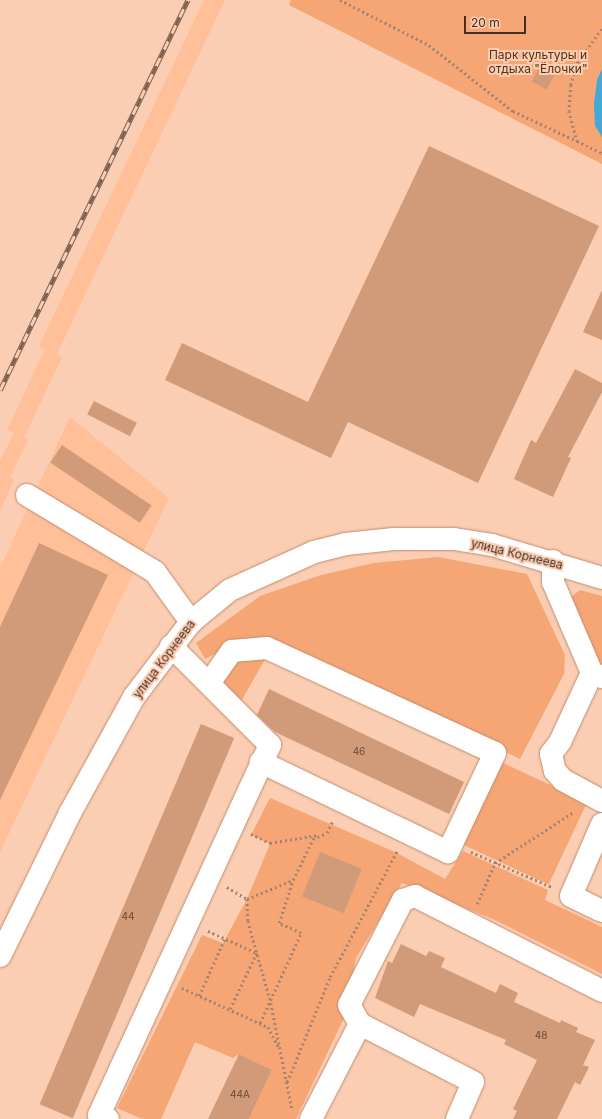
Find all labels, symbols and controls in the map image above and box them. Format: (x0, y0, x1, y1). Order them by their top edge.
scale bar (466, 8, 528, 34)
text: 20 m (471, 15, 500, 30)
park label: Парк культуры и отдыха "Ёлочки" (489, 48, 587, 76)
street label: улица Корнеева (470, 536, 564, 572)
street label: улица Корнеева (130, 617, 198, 701)
house number: 46 (353, 746, 365, 758)
house number: 44 (122, 911, 134, 923)
house number: 48 (535, 1030, 547, 1042)
house number: 44А (230, 1089, 250, 1101)

